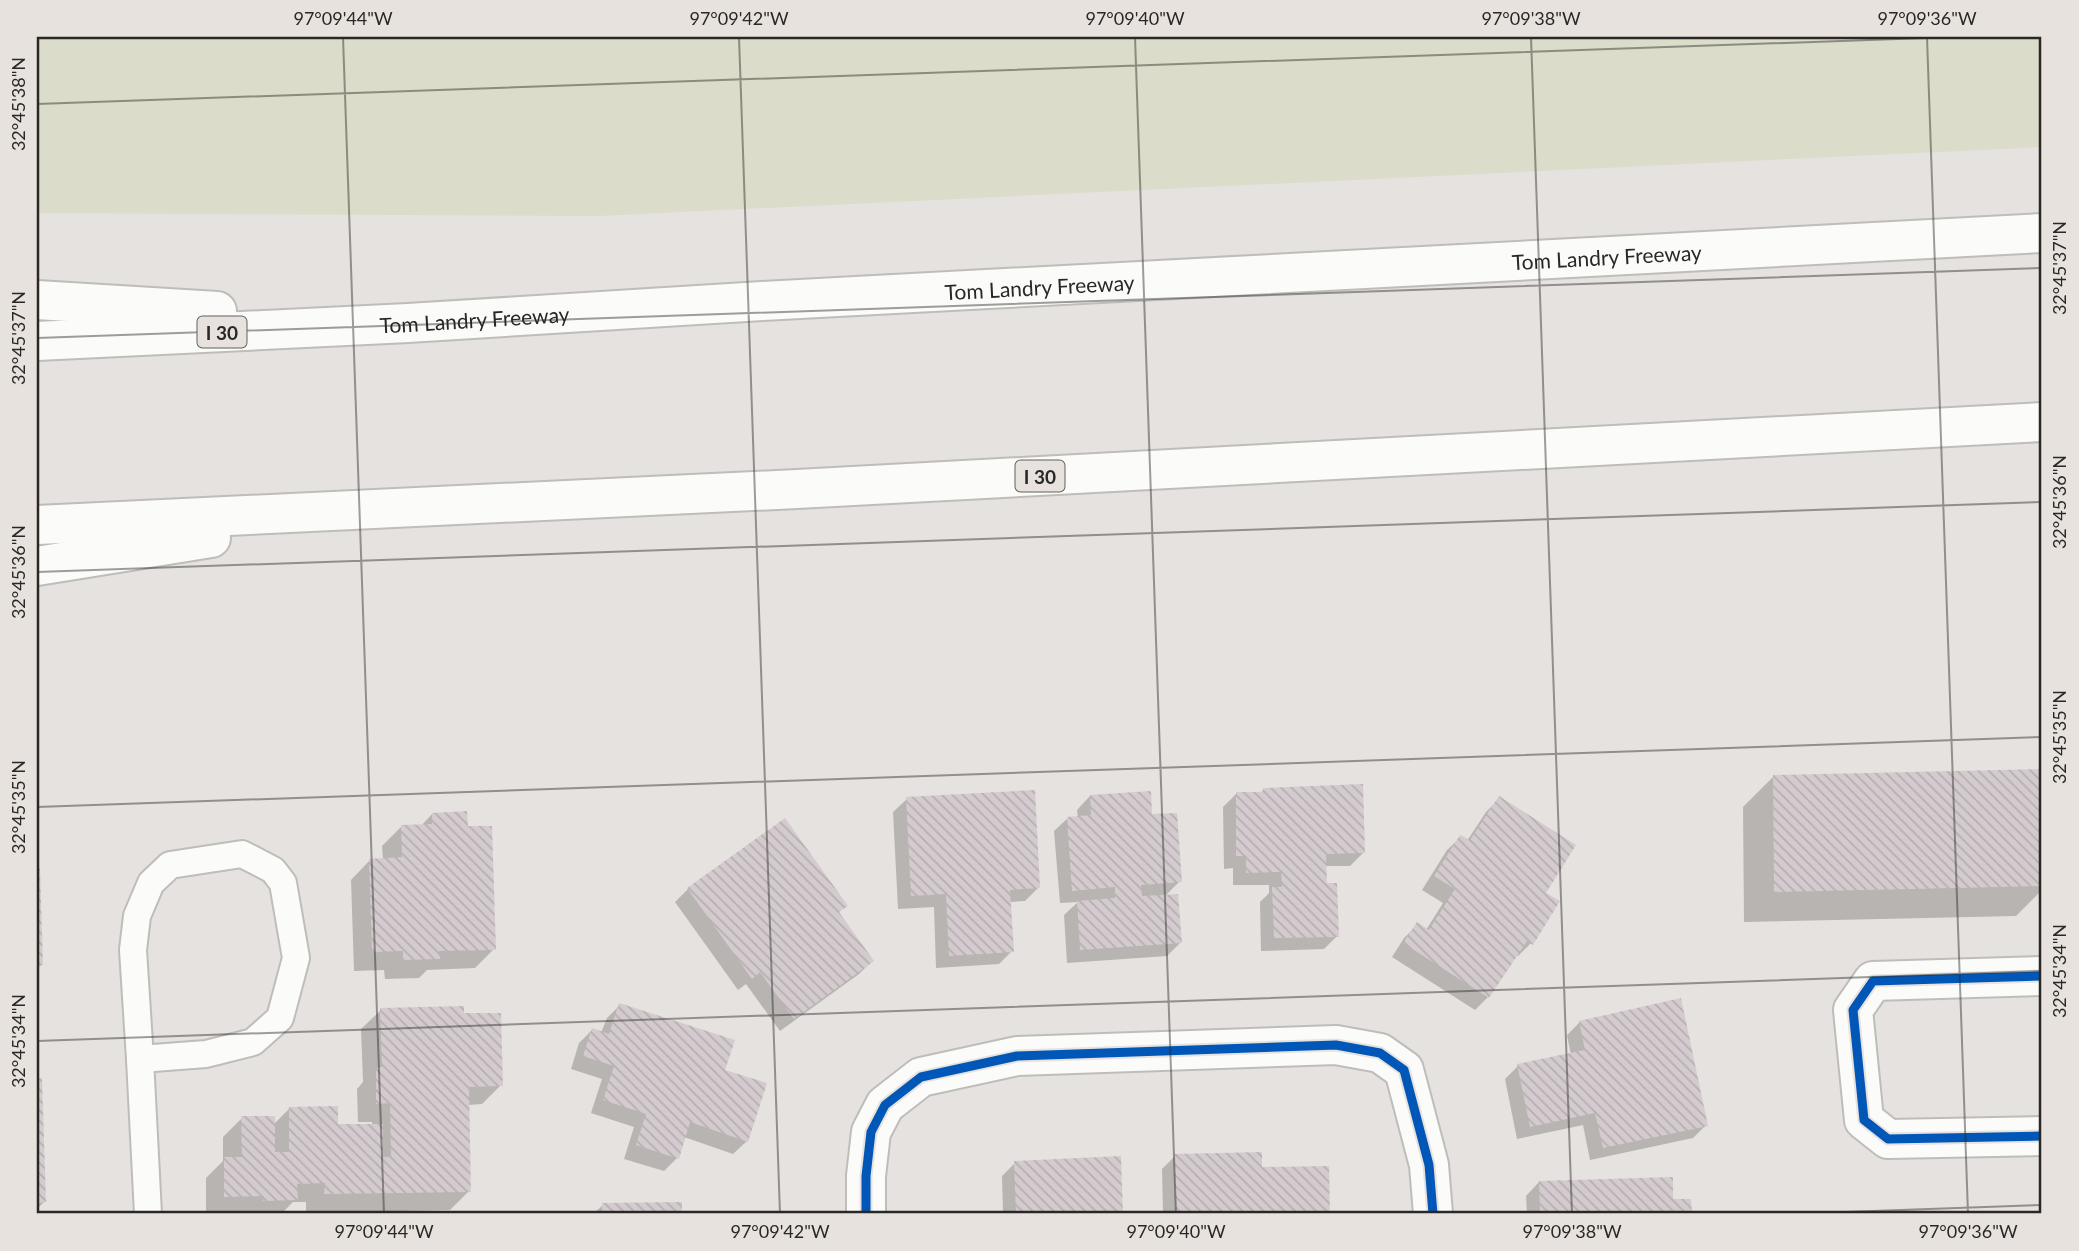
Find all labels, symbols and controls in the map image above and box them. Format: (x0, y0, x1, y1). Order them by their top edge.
text: 97°09'44"W (293, 7, 393, 29)
text: 97°09'42"W (689, 7, 789, 29)
text: 97°09'40"W (1085, 7, 1185, 29)
text: 97°09'38"W (1481, 7, 1581, 29)
text: 97°09'36"W (1877, 7, 1977, 29)
text: 32°45'38"N (7, 57, 29, 151)
text: 32°45'37"N (2048, 221, 2070, 315)
street label: Tom Landry Freeway (1511, 239, 1702, 274)
street label: Tom Landry Freeway (944, 269, 1135, 304)
text: 32°45'37"N (7, 291, 29, 385)
street label: Tom Landry Freeway (379, 300, 570, 337)
road number: I 30 (198, 316, 246, 348)
text: 32°45'36"N (2048, 455, 2070, 549)
road number: I 30 (1016, 461, 1064, 491)
text: 32°45'36"N (7, 525, 29, 619)
text: 32°45'35"N (2048, 690, 2070, 784)
text: 32°45'35"N (7, 760, 29, 854)
text: 32°45'34"N (2048, 924, 2070, 1018)
text: 32°45'34"N (7, 994, 29, 1088)
text: 97°09'44"W (334, 1220, 434, 1242)
text: 97°09'42"W (730, 1220, 830, 1242)
text: 97°09'40"W (1126, 1220, 1226, 1242)
text: 97°09'38"W (1522, 1220, 1622, 1242)
text: 97°09'36"W (1918, 1220, 2018, 1242)

